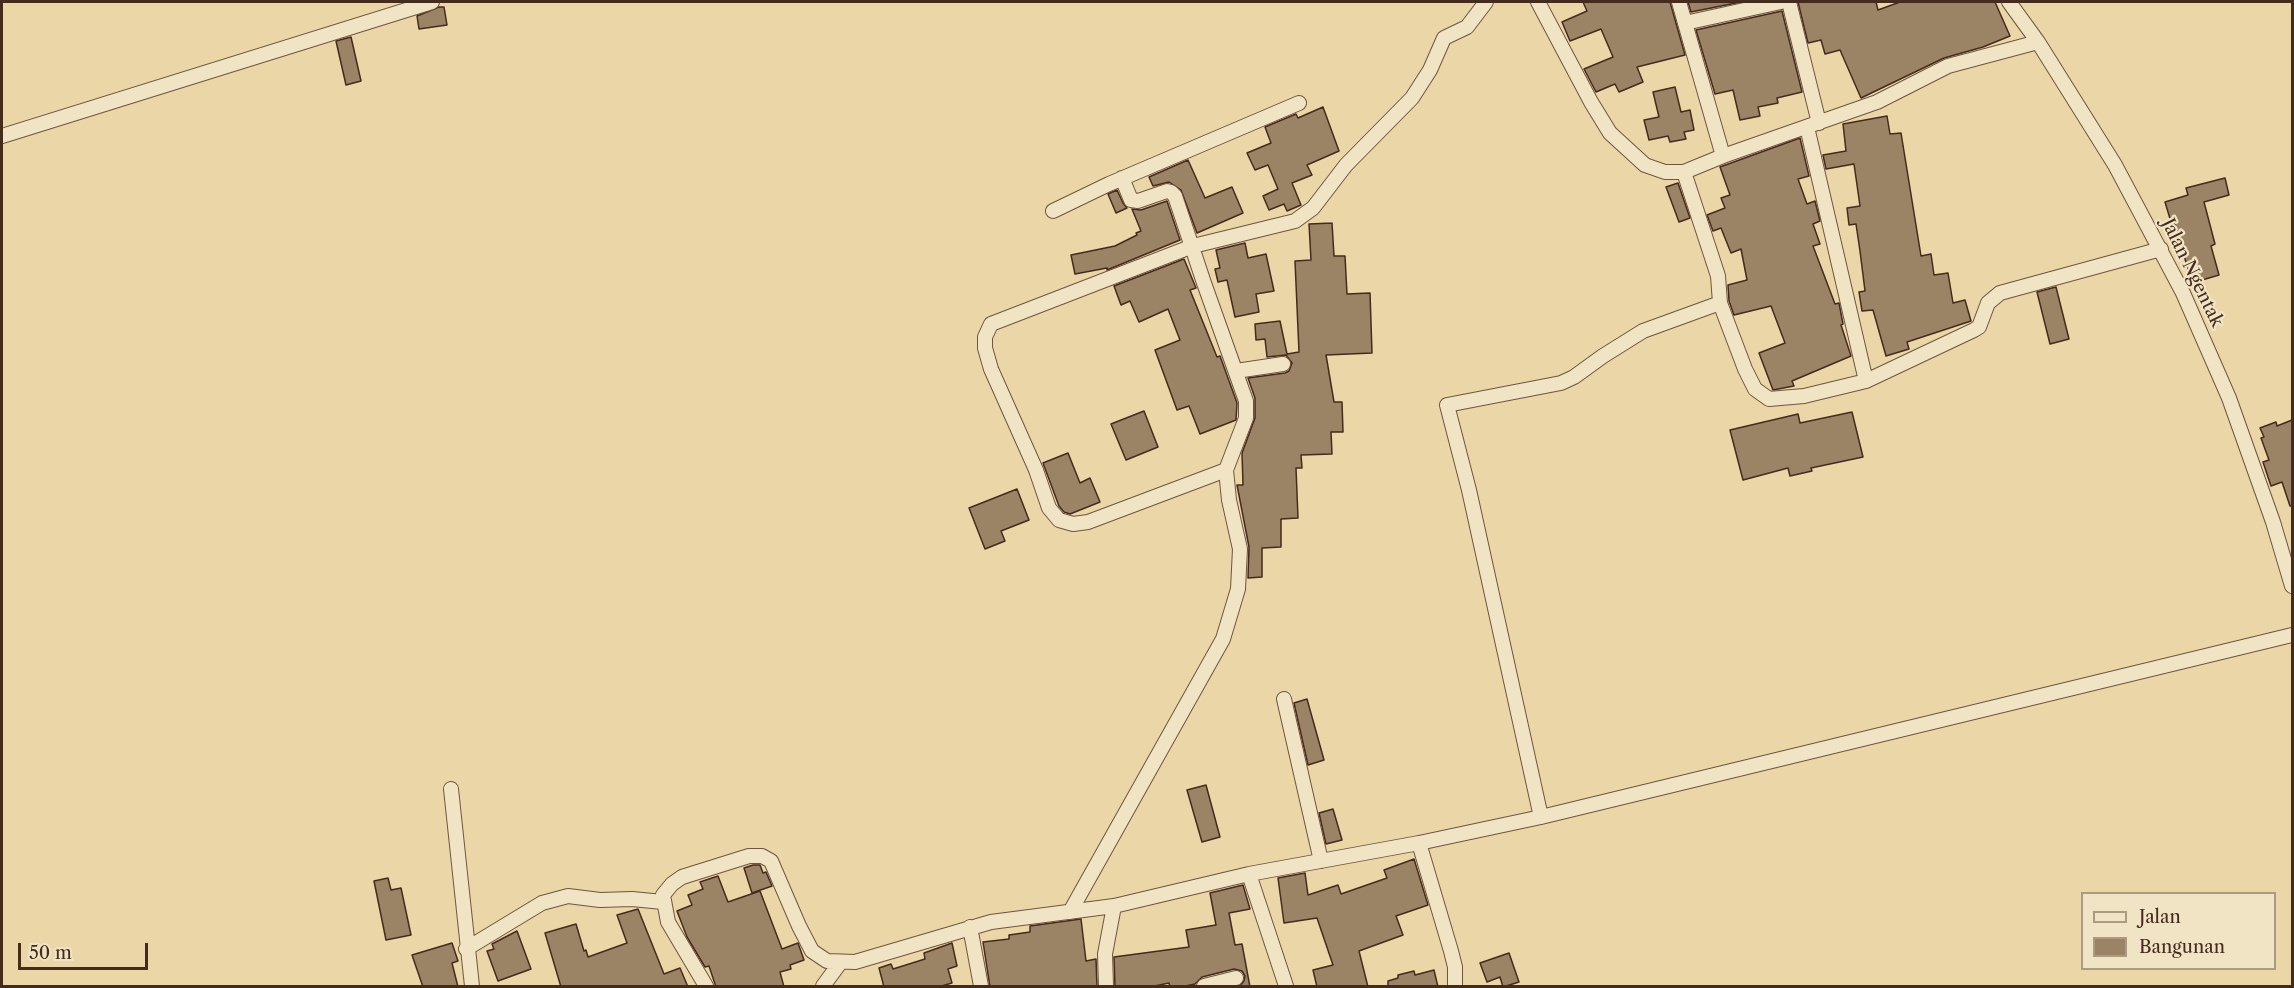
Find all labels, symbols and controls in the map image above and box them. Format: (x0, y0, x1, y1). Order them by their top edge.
street label: Jalan Ngentak (2156, 215, 2228, 331)
legend (2081, 892, 2276, 970)
text: Jalan (2139, 906, 2181, 928)
scale bar (21, 931, 152, 969)
text: Bangunan (2139, 936, 2225, 958)
text: 50 m (29, 942, 72, 964)

